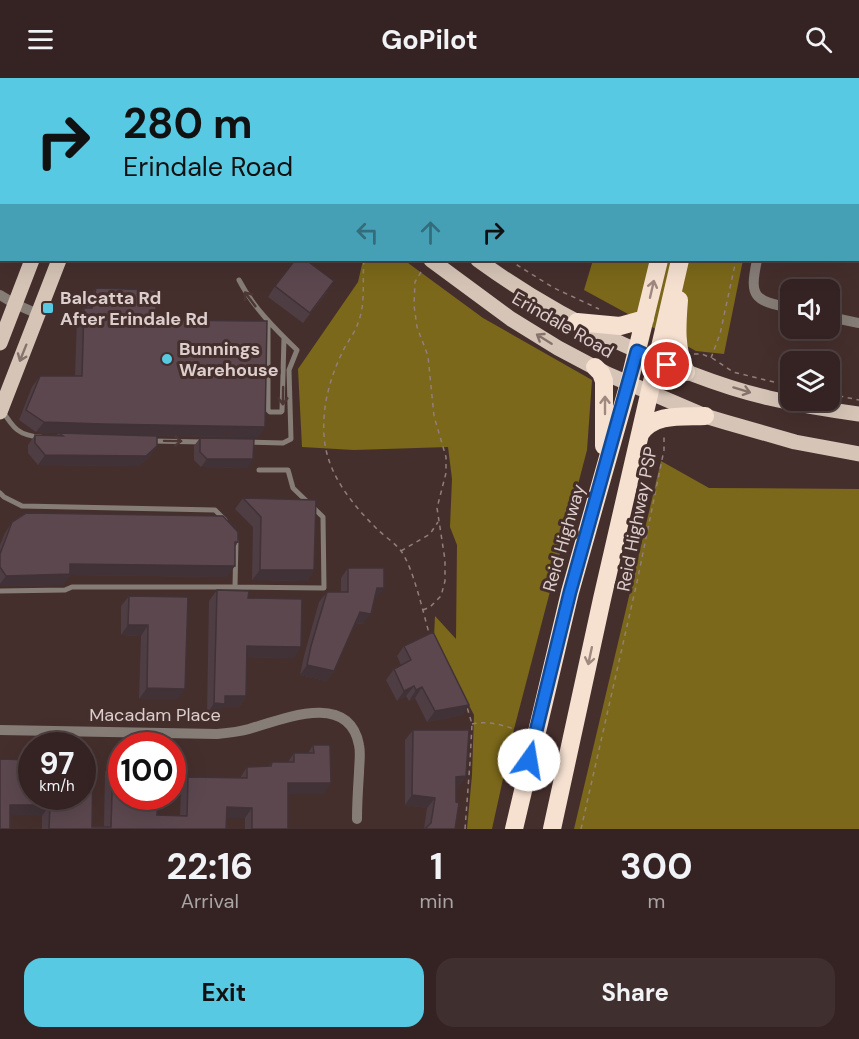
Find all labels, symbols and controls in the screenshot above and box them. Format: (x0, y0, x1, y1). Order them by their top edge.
text: GoPilot (381, 22, 478, 57)
icon: menu (24, 23, 57, 56)
icon: search (802, 23, 835, 56)
text: 280 m (123, 96, 253, 151)
icon: right (24, 102, 102, 180)
text: Erindale Road (123, 149, 293, 184)
icon: left (351, 216, 384, 249)
icon: ahead (414, 216, 447, 249)
icon: right (477, 216, 510, 249)
map controls (780, 279, 840, 411)
button: sound (780, 279, 840, 339)
one-way arrow (647, 280, 659, 299)
place label: Balcatta Rd After Erindale Rd (60, 286, 208, 331)
street label: Erindale Road (508, 286, 618, 364)
one-way arrow (244, 291, 257, 307)
marker: Balcatta Rd After Erindale Rd (41, 301, 55, 315)
one-way arrow (536, 333, 553, 345)
place label: Bunnings Warehouse (179, 337, 279, 382)
pin (641, 339, 692, 390)
one-way arrow (17, 344, 28, 362)
icon: arrive (650, 348, 683, 381)
button: layers (780, 351, 840, 411)
marker: Bunnings Warehouse (160, 352, 174, 366)
one-way arrow (732, 385, 751, 396)
one-way arrow (277, 386, 288, 406)
one-way arrow (599, 396, 611, 416)
one-way arrow (163, 435, 183, 447)
street label: Reid Highway PSP (611, 445, 663, 593)
street label: Reid Highway (537, 481, 591, 595)
one-way arrow (584, 645, 595, 665)
street label: Macadam Place (89, 703, 221, 727)
position arrow (497, 728, 561, 792)
speed limit sign: 100 (108, 732, 186, 810)
text: 97 (40, 744, 74, 783)
text: km/h (39, 776, 75, 796)
text: 22:16 (166, 843, 253, 890)
text: 1 (430, 843, 443, 890)
text: 300 (620, 843, 693, 890)
text: Arrival (181, 888, 239, 914)
text: min (420, 888, 454, 914)
text: m (647, 888, 665, 914)
button: Exit (24, 958, 424, 1027)
button: Share (436, 958, 835, 1027)

